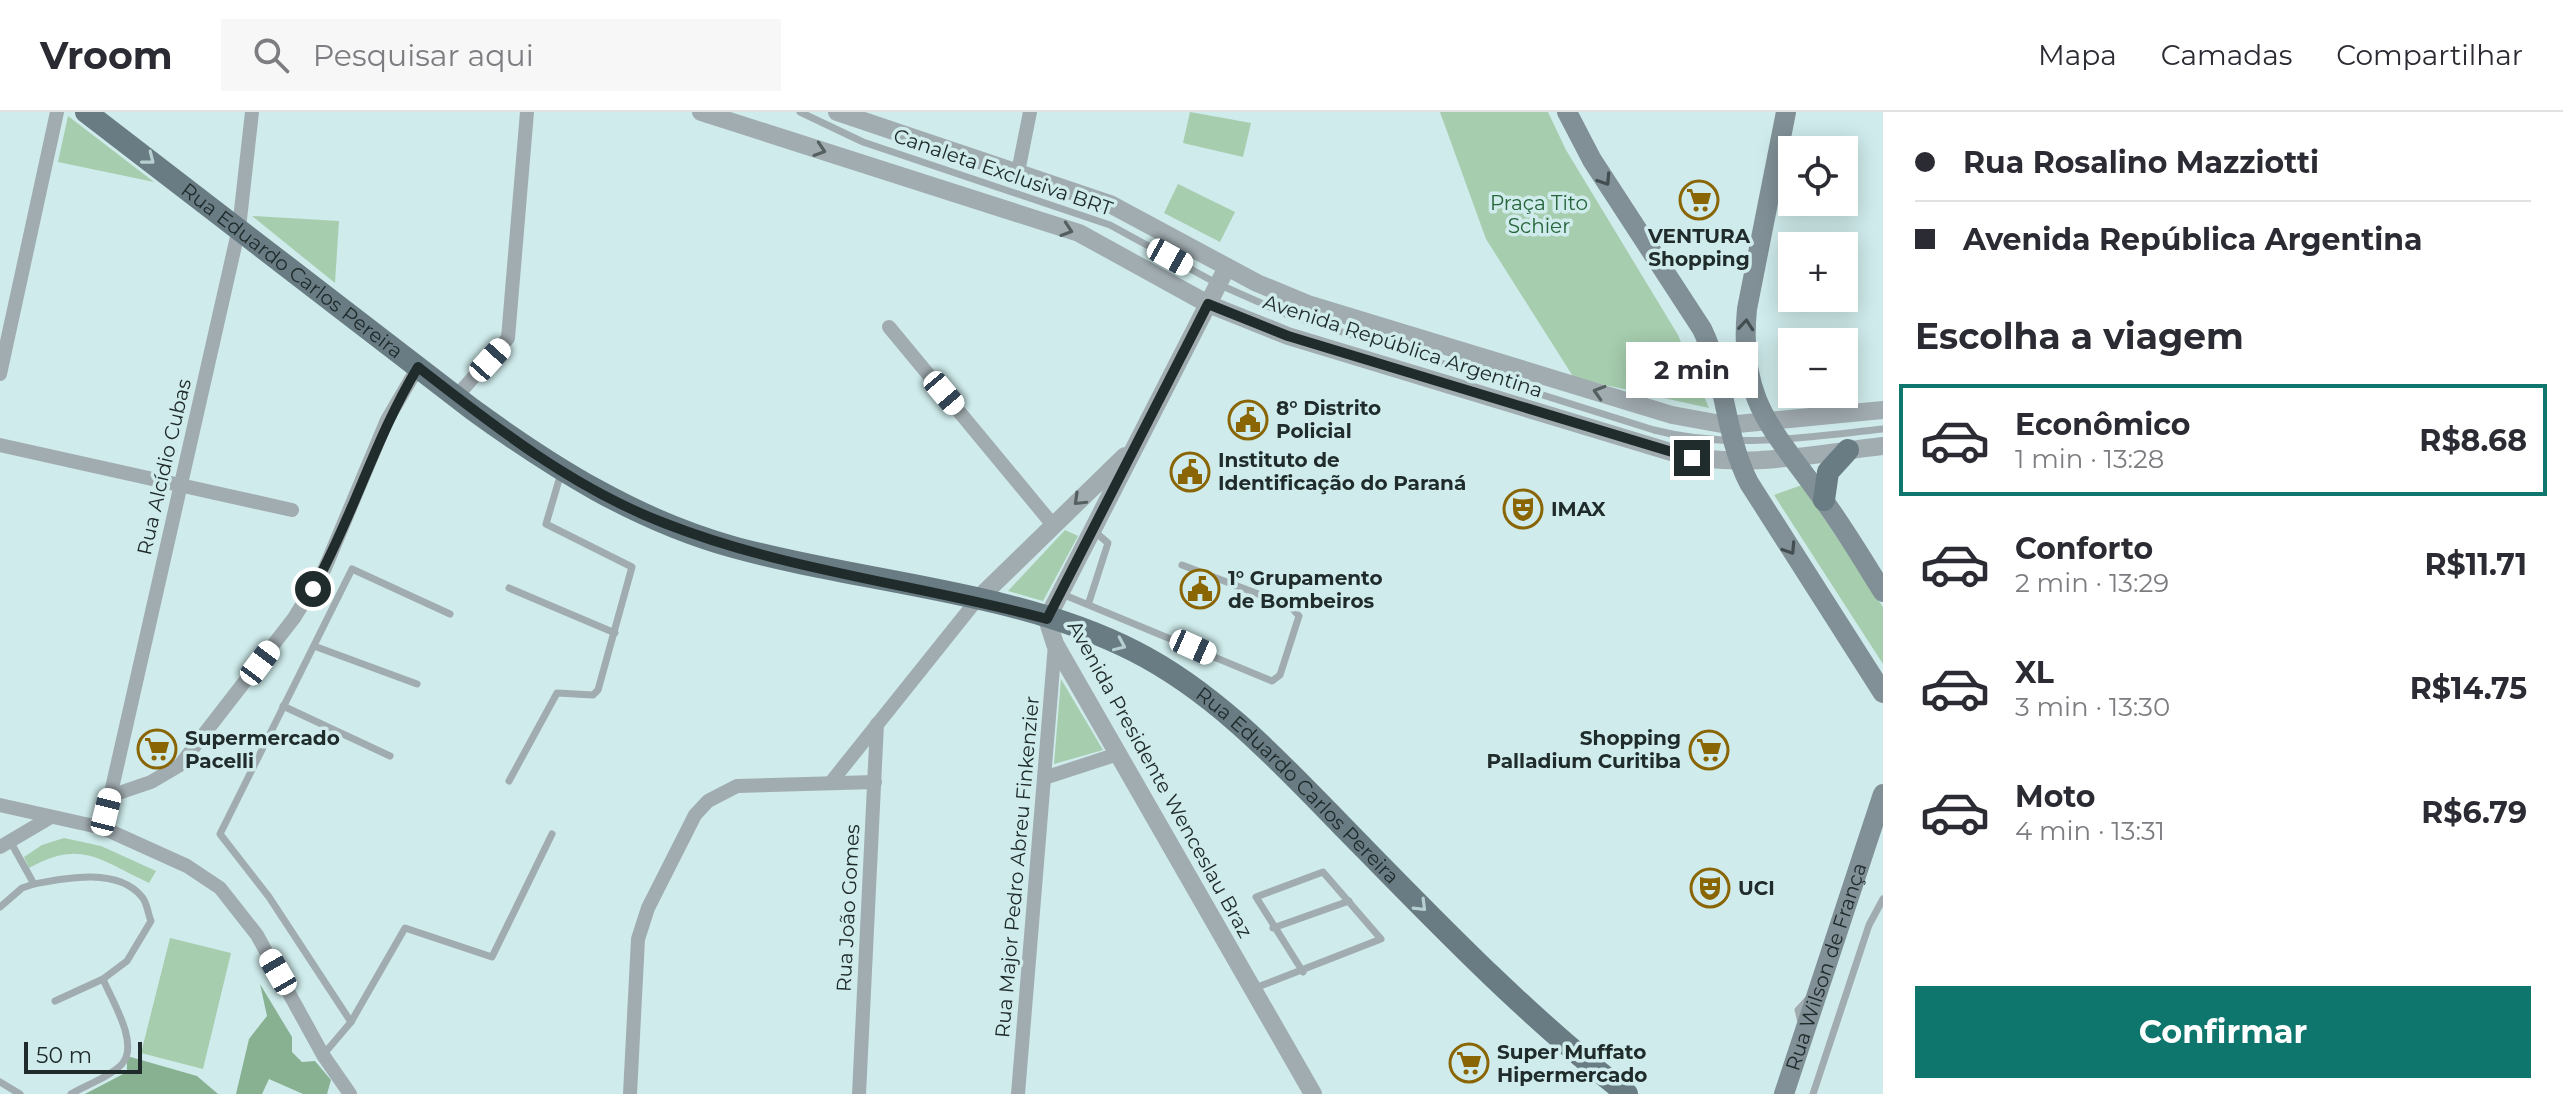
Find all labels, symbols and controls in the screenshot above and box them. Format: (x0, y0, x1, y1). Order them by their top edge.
search box (221, 19, 781, 91)
text: Vroom (40, 32, 173, 79)
icon: search (249, 33, 293, 77)
text: Pesquisar aqui (313, 37, 534, 74)
text: Mapa (2038, 38, 2117, 72)
text: Camadas (2161, 38, 2292, 72)
text: Compartilhar (2336, 38, 2523, 72)
street label: Canaleta Exclusiva BRT (890, 123, 1116, 221)
map controls (1778, 136, 1858, 408)
button: locate (1778, 136, 1858, 216)
one-way arrow (812, 141, 826, 157)
text: Rua Rosalino Mazziotti (1963, 144, 2319, 181)
one-way arrow (140, 149, 155, 163)
one-way arrow (1595, 171, 1610, 186)
street label: Rua Eduardo Carlos Pereira (176, 178, 408, 363)
supermarket icon: VENTURA Shopping (1678, 179, 1720, 221)
park label: Praça Tito Schier (1490, 191, 1588, 238)
one-way arrow (1059, 220, 1073, 236)
text: Avenida República Argentina (1963, 221, 2423, 258)
place label: VENTURA Shopping (1647, 224, 1751, 271)
button: + (1778, 232, 1858, 312)
car (1143, 235, 1197, 279)
street label: Avenida República Argentina (1260, 289, 1546, 403)
text: Escolha a viagem (1915, 314, 2244, 358)
one-way arrow (1737, 318, 1754, 331)
button: − (1778, 328, 1858, 408)
car (465, 334, 515, 386)
callout: 2 min (1626, 342, 1758, 398)
text: 2 min (1654, 354, 1730, 386)
car (919, 367, 969, 419)
street label: Rua Alcídio Cubas (132, 376, 196, 557)
one-way arrow (1593, 386, 1607, 402)
place label: 8° Distrito Policial (1276, 396, 1381, 443)
public building icon: 8° Distrito Policial (1227, 399, 1269, 441)
icon: car (1919, 404, 1991, 476)
text: Econômico (2015, 406, 2190, 443)
text: R$8.68 (2419, 422, 2527, 459)
route end (1674, 440, 1710, 476)
text: 1 min · 13:28 (2015, 443, 2164, 475)
place label: Instituto de Identificação do Paraná (1218, 448, 1466, 495)
public building icon: Instituto de Identificação do Paraná (1169, 451, 1211, 493)
theatre icon: IMAX (1502, 488, 1544, 530)
one-way arrow (1074, 491, 1088, 506)
place label: IMAX (1551, 497, 1606, 521)
icon: car (1919, 528, 1991, 600)
text: Conforto (2015, 530, 2153, 567)
one-way arrow (1781, 540, 1796, 555)
text: R$11.71 (2425, 546, 2527, 583)
place label: 1° Grupamento de Bombeiros (1228, 566, 1383, 613)
text: 2 min · 13:29 (2015, 567, 2169, 599)
public building icon: 1° Grupamento de Bombeiros (1179, 568, 1221, 610)
route start (295, 571, 331, 607)
street label: Avenida Presidente Wenceslau Braz (1063, 616, 1257, 942)
car (1166, 626, 1220, 668)
one-way arrow (1112, 636, 1127, 652)
car (236, 637, 284, 689)
icon: car (1919, 652, 1991, 724)
text: XL (2015, 654, 2054, 691)
text: R$14.75 (2410, 670, 2527, 707)
street label: Rua Eduardo Carlos Pereira (1191, 682, 1404, 889)
text: 3 min · 13:30 (2015, 691, 2170, 723)
street label: Rua Major Pedro Abreu Finkenzier (990, 695, 1044, 1039)
place label: Supermercado Pacelli (185, 726, 340, 773)
place label: Shopping Palladium Curitiba (1486, 726, 1681, 773)
supermarket icon: Supermercado Pacelli (136, 728, 178, 770)
supermarket icon: Shopping Palladium Curitiba (1688, 729, 1730, 771)
icon: car (1919, 776, 1991, 848)
text: Moto (2015, 778, 2096, 815)
car (89, 786, 123, 838)
text: R$6.79 (2421, 794, 2527, 831)
text: 4 min · 13:31 (2015, 815, 2165, 847)
street label: Rua João Gomes (832, 823, 864, 993)
street label: Rua Wilson de França (1780, 860, 1872, 1074)
theatre icon: UCI (1689, 867, 1731, 909)
place label: UCI (1738, 876, 1775, 900)
one-way arrow (1412, 897, 1426, 911)
car (256, 945, 300, 999)
button: Confirmar (1915, 986, 2531, 1078)
scale bar (24, 1038, 142, 1074)
place label: Super Muffato Hipermercado (1497, 1040, 1647, 1087)
text: 50 m (36, 1042, 92, 1069)
supermarket icon: Super Muffato Hipermercado (1448, 1042, 1490, 1084)

